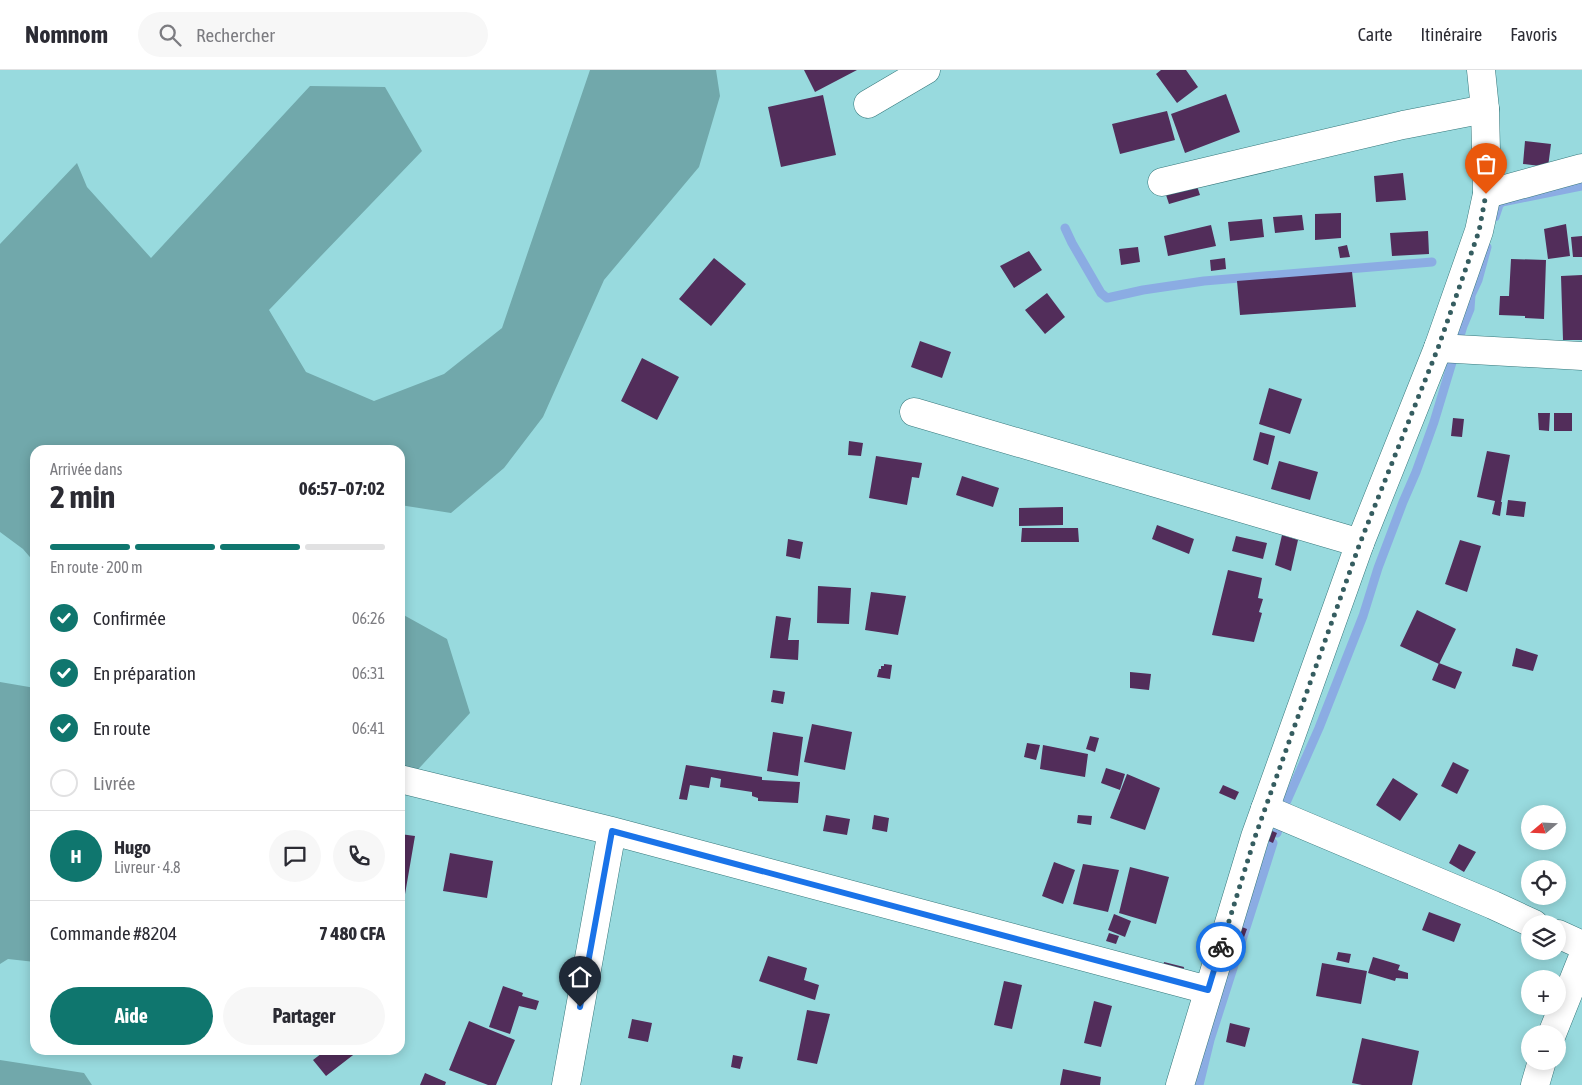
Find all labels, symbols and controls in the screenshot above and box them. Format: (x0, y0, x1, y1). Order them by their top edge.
search box (138, 12, 488, 57)
text: Nomnom (25, 21, 108, 48)
icon: search (156, 21, 184, 49)
text: Rechercher (196, 24, 275, 46)
text: Carte (1358, 24, 1392, 45)
text: Itinéraire (1420, 24, 1482, 45)
text: Favoris (1510, 24, 1557, 45)
pin (1465, 143, 1507, 194)
icon: bag (1472, 150, 1500, 178)
text: Arrivée dans (50, 460, 122, 478)
text: 06:57–07:02 (299, 477, 385, 499)
text: 2 min (50, 478, 115, 515)
text: En route · 200 m (50, 558, 143, 576)
icon: check (50, 604, 78, 632)
text: Confirmée (93, 607, 166, 629)
text: 06:26 (352, 609, 385, 627)
icon: check (50, 659, 78, 687)
text: En préparation (93, 662, 196, 684)
text: 06:31 (352, 664, 385, 682)
icon: check (50, 714, 78, 742)
text: En route (93, 717, 151, 739)
text: 06:41 (352, 719, 385, 737)
text: Livrée (93, 772, 135, 794)
north arrow (1521, 805, 1566, 850)
map controls (1521, 805, 1566, 1070)
button: chat (269, 830, 321, 882)
button: phone (333, 830, 385, 882)
text: Hugo (114, 836, 151, 858)
text: H (70, 845, 82, 867)
text: Livreur · 4.8 (114, 858, 181, 876)
button: locate (1521, 860, 1566, 905)
button: layers (1521, 915, 1566, 960)
text: Commande #8204 (50, 922, 177, 944)
text: 7 480 CFA (319, 922, 385, 944)
courier (1196, 922, 1246, 972)
icon: bike (1207, 933, 1235, 961)
pin (559, 956, 601, 1007)
icon: home (566, 963, 594, 991)
button: + (1521, 970, 1566, 1015)
button: Aide (50, 987, 213, 1045)
button: Partager (223, 987, 385, 1045)
button: − (1521, 1025, 1566, 1070)

